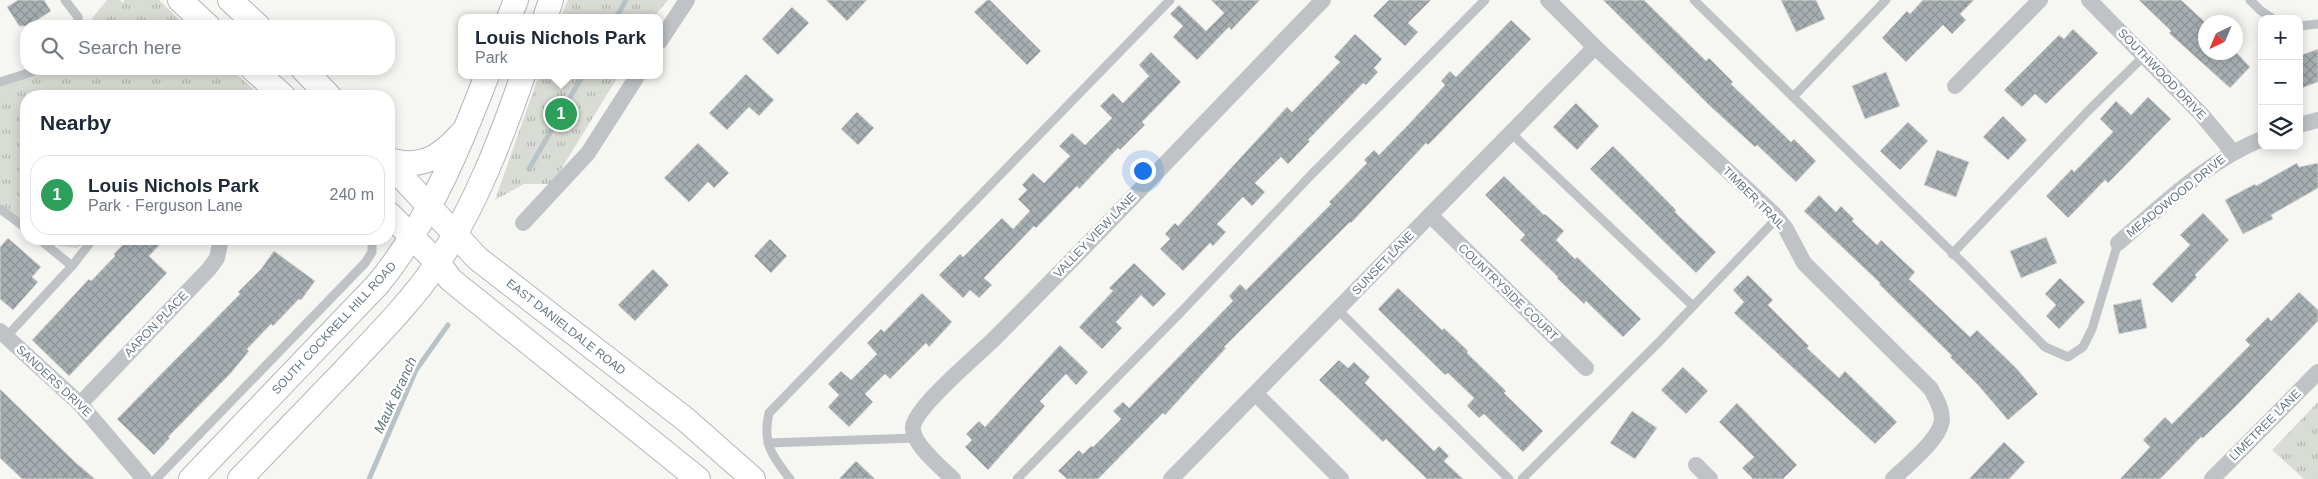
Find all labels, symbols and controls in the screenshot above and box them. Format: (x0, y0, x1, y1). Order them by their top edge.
popup (458, 14, 663, 79)
north arrow (2198, 15, 2243, 60)
map controls (2258, 15, 2303, 150)
button: + (2258, 15, 2303, 60)
search box (20, 20, 395, 75)
street label: SOUTHWOOD DRIVE (2115, 26, 2209, 122)
text: Louis Nichols Park (475, 27, 646, 48)
icon: search (38, 34, 66, 62)
text: Search here (78, 37, 182, 58)
text: Park (475, 49, 508, 66)
button: − (2258, 60, 2303, 105)
pin: 1 (545, 95, 577, 133)
button: layers (2258, 105, 2303, 150)
text: Nearby (40, 111, 111, 134)
street label: MEADOWOOD DRIVE (2124, 152, 2228, 240)
your location (1130, 158, 1156, 184)
street label: TIMBER TRAIL (1720, 164, 1788, 232)
text: Louis Nichols Park (88, 175, 259, 196)
text: 1 (53, 186, 61, 203)
text: 240 m (330, 186, 374, 203)
street label: VALLEY VIEW LANE (1051, 190, 1139, 280)
text: Park · Ferguson Lane (88, 197, 243, 214)
street label: SUNSET LANE (1349, 228, 1417, 298)
street label: COUNTRYSIDE COURT (1455, 241, 1561, 344)
street label: SOUTH COCKRELL HILL ROAD (269, 259, 399, 397)
street label: EAST DANIELDALE ROAD (504, 276, 629, 378)
street label: AARON PLACE (121, 288, 191, 360)
street label: SANDERS DRIVE (13, 342, 95, 420)
water label: Mauk Branch (370, 354, 420, 436)
street label: LIMETREE LANE (2227, 387, 2303, 463)

